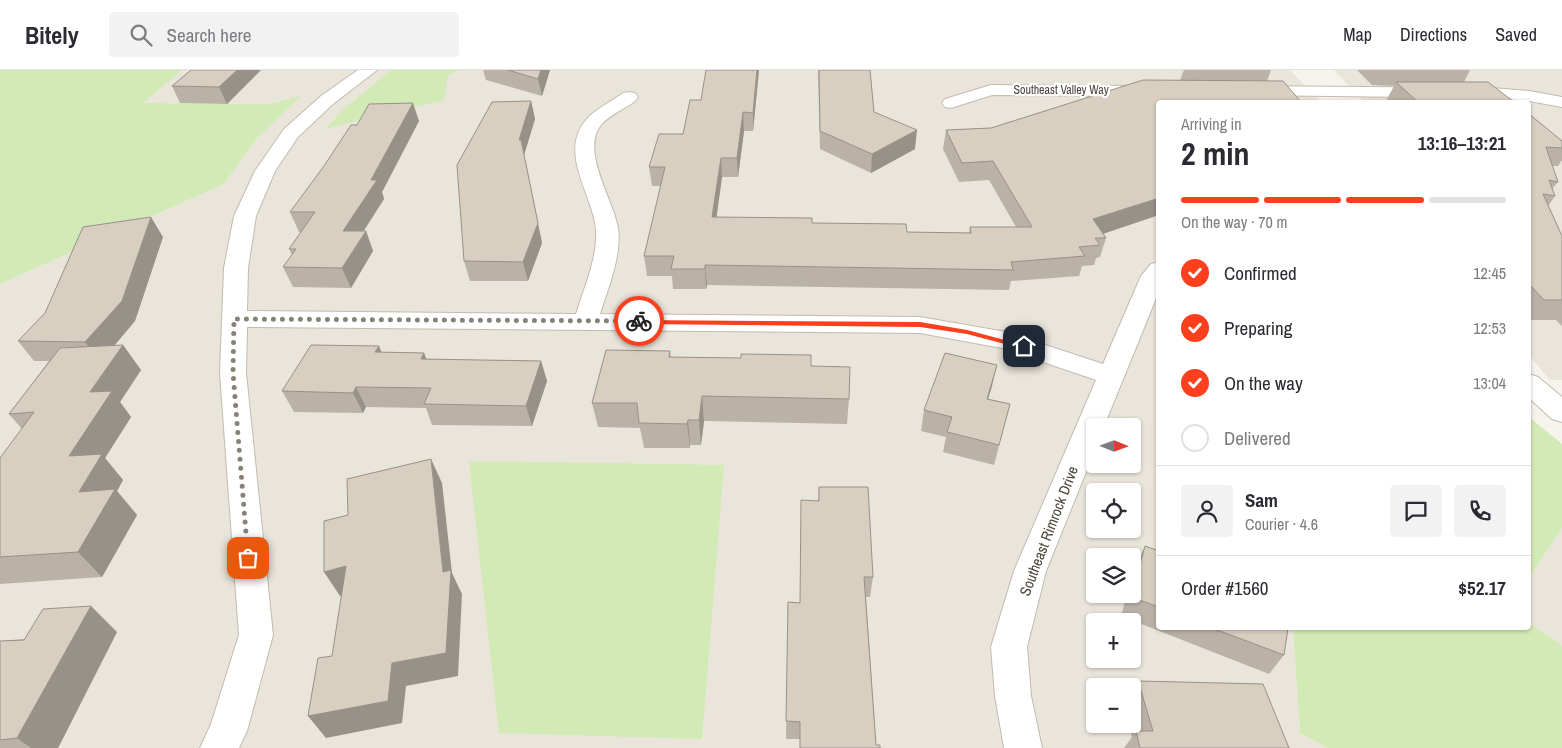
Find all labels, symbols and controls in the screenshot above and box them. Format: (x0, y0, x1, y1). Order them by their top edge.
search box (109, 12, 459, 57)
text: Bitely (25, 19, 79, 51)
icon: search (127, 21, 155, 49)
text: Search here (167, 22, 251, 48)
text: Map (1343, 22, 1372, 47)
text: Directions (1400, 22, 1467, 47)
text: Saved (1495, 22, 1537, 47)
street label: Southeast Valley Way (1013, 82, 1109, 98)
text: Arriving in (1181, 113, 1242, 135)
text: 13:16–13:21 (1418, 130, 1506, 156)
text: 2 min (1181, 132, 1250, 175)
text: On the way · 70 m (1181, 211, 1287, 233)
icon: check (1181, 259, 1209, 287)
text: Confirmed (1224, 260, 1297, 286)
text: 12:45 (1473, 262, 1506, 284)
courier (614, 296, 664, 346)
icon: bike (625, 307, 653, 335)
icon: check (1181, 314, 1209, 342)
text: Preparing (1224, 315, 1292, 341)
text: 12:53 (1473, 317, 1506, 339)
pin (1003, 325, 1045, 367)
icon: home (1010, 332, 1038, 360)
icon: check (1181, 369, 1209, 397)
text: On the way (1224, 370, 1303, 396)
text: 13:04 (1473, 372, 1506, 394)
north arrow (1086, 418, 1141, 472)
map controls (1086, 418, 1141, 733)
text: Delivered (1224, 425, 1291, 451)
street label: Southeast Rimrock Drive (1014, 463, 1083, 599)
button: locate (1086, 483, 1141, 538)
button: person (1181, 485, 1233, 537)
button: chat (1390, 485, 1442, 537)
button: phone (1454, 485, 1506, 537)
text: Sam (1245, 487, 1278, 513)
text: Courier · 4.6 (1245, 513, 1318, 535)
pin (227, 537, 269, 579)
icon: bag (234, 544, 262, 572)
button: layers (1086, 548, 1141, 603)
text: Order #1560 (1181, 575, 1268, 601)
text: $52.17 (1458, 575, 1506, 601)
button: + (1086, 613, 1141, 668)
button: − (1086, 678, 1141, 733)

